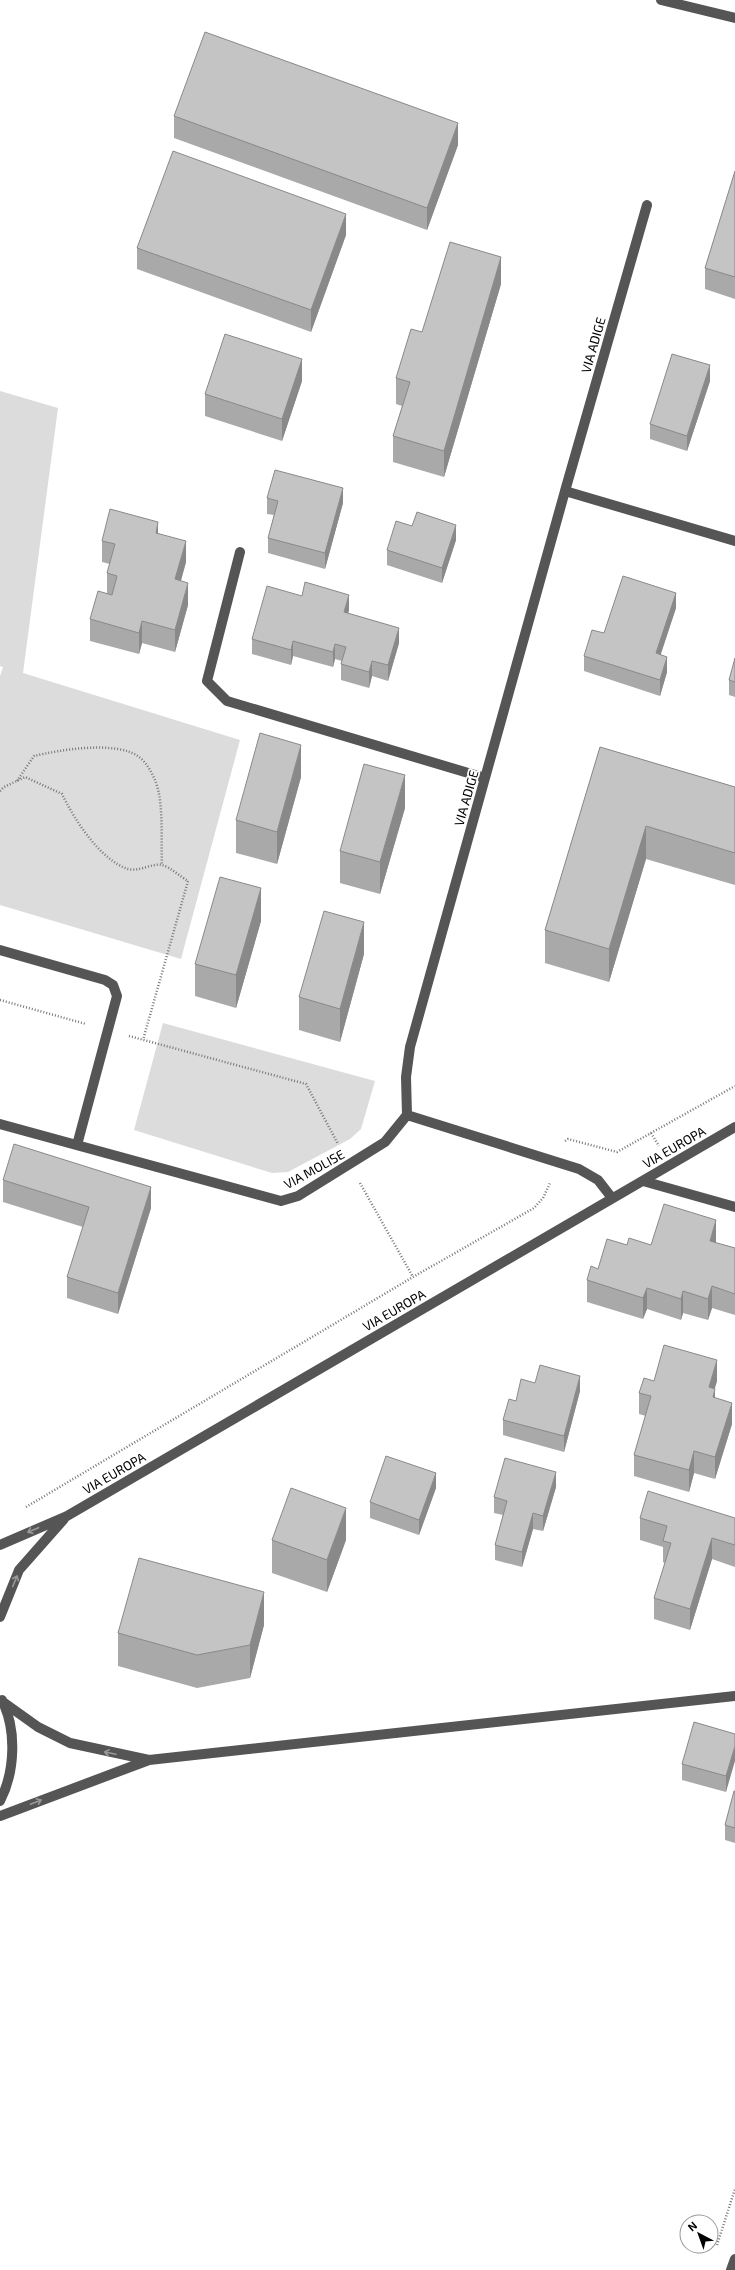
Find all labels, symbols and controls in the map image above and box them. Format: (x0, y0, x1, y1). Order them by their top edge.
street label: VIA ADIGE (577, 315, 609, 375)
street label: VIA ADIGE (450, 768, 482, 828)
street label: VIA EUROPA (640, 1123, 708, 1171)
street label: VIA MOLISE (281, 1146, 347, 1192)
street label: VIA EUROPA (360, 1286, 428, 1334)
street label: VIA EUROPA (80, 1449, 148, 1497)
one-way arrow (28, 1527, 40, 1535)
one-way arrow (11, 1576, 19, 1588)
one-way arrow (104, 1748, 117, 1756)
one-way arrow (30, 1798, 42, 1806)
north arrow (679, 2214, 719, 2254)
text: N (685, 2219, 699, 2234)

